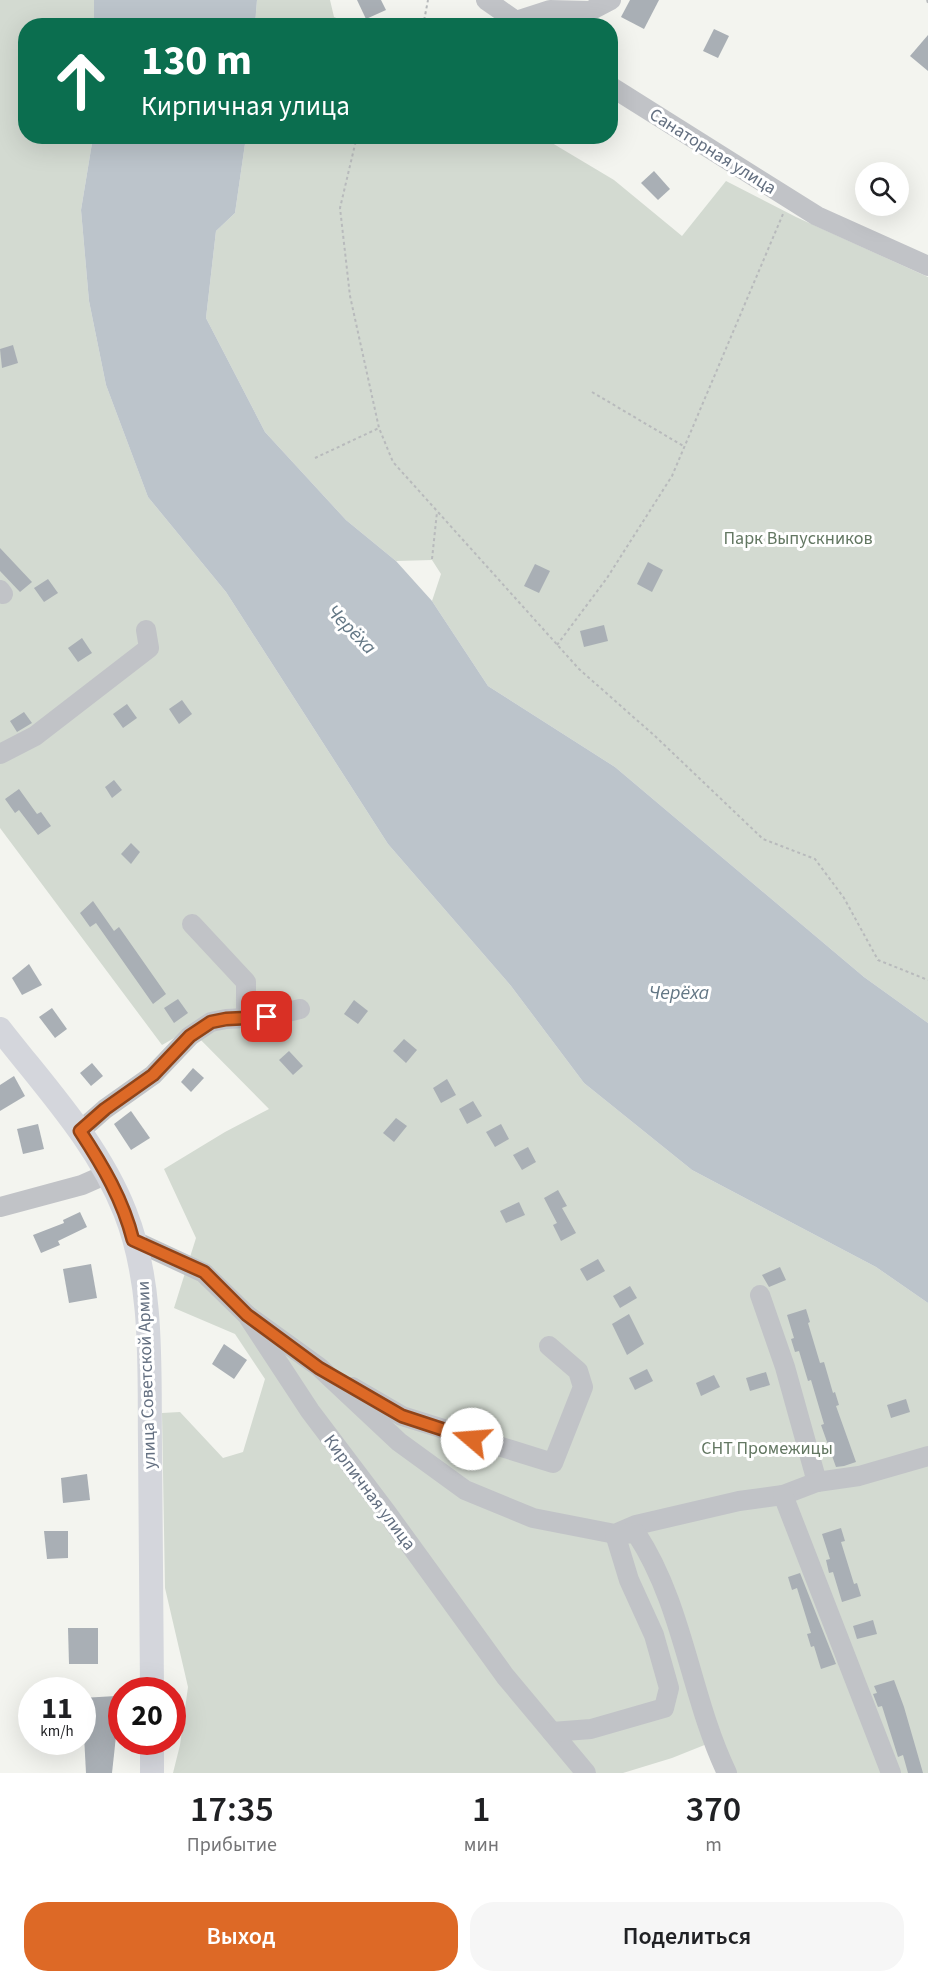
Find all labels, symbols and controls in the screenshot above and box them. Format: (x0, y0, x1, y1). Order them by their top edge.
text: 130 m (141, 31, 252, 91)
icon: ahead (42, 42, 120, 120)
text: Кирпичная улица (141, 87, 350, 126)
street label: Санаторная улица (644, 102, 781, 201)
map controls (855, 162, 909, 216)
button: search (855, 162, 909, 216)
park label: Парк Выпускников (723, 526, 873, 551)
water label: Черёха (320, 598, 383, 661)
water label: Черёха (649, 979, 709, 1007)
pin (241, 991, 292, 1042)
icon: arrive (250, 1000, 283, 1033)
street label: улица Советской Армии (131, 1280, 162, 1470)
position arrow (440, 1407, 504, 1471)
street label: Кирпичная улица (318, 1429, 421, 1555)
park label: СНТ Промежицы (701, 1436, 833, 1461)
speed limit sign: 20 (108, 1677, 186, 1755)
text: 11 (41, 1687, 73, 1730)
text: km/h (40, 1721, 74, 1742)
text: 17:35 (190, 1784, 274, 1835)
text: 1 (472, 1784, 491, 1835)
text: 370 (686, 1784, 741, 1835)
text: Прибытие (187, 1831, 277, 1859)
text: мин (464, 1831, 499, 1859)
text: m (705, 1831, 722, 1859)
button: Выход (24, 1902, 458, 1971)
button: Поделиться (470, 1902, 904, 1971)

